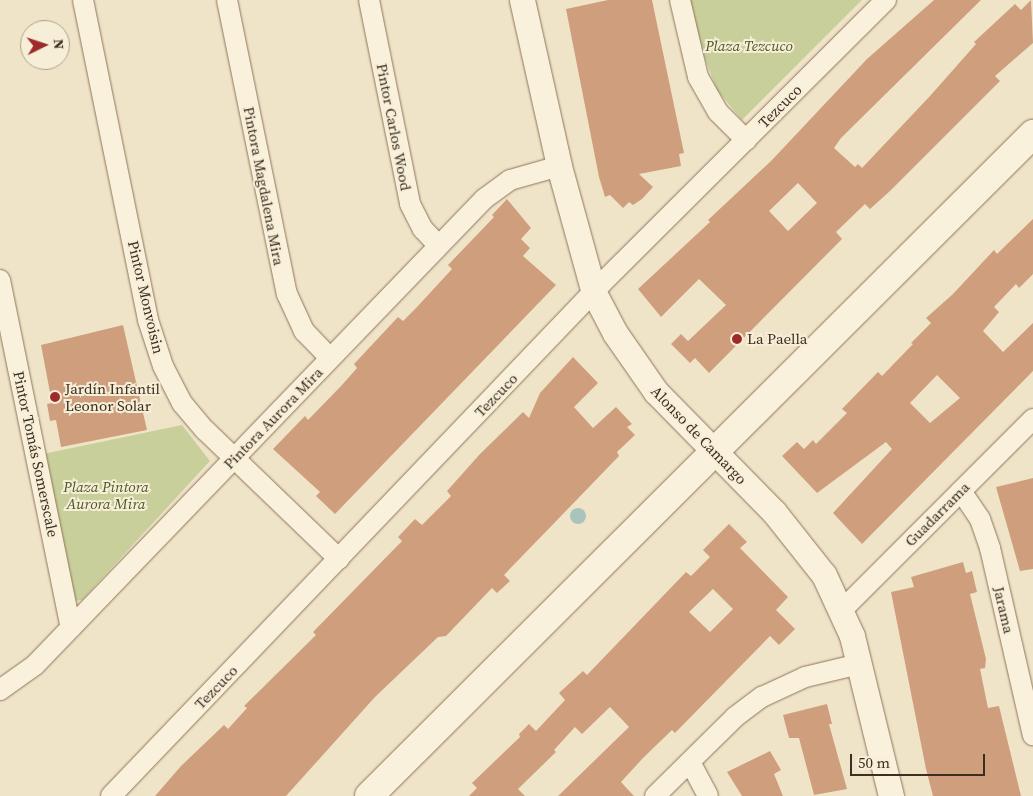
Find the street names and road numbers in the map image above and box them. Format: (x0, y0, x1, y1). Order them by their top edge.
street label: Pintor Carlos Wood (373, 62, 415, 192)
street label: Tezcuco (755, 81, 805, 131)
street label: Pintora Magdalena Mira (240, 105, 288, 267)
street label: Pintor Monvoisin (124, 239, 168, 355)
street label: Pintora Aurora Mira (220, 363, 326, 473)
street label: Pintor Tomás Somerscale (10, 369, 62, 539)
street label: Tezcuco (471, 369, 521, 421)
street label: Alonso de Camargo (647, 382, 751, 488)
street label: Guadarrama (901, 478, 973, 550)
street label: Jarama (990, 585, 1018, 635)
street label: Tezcuco (191, 661, 241, 713)

